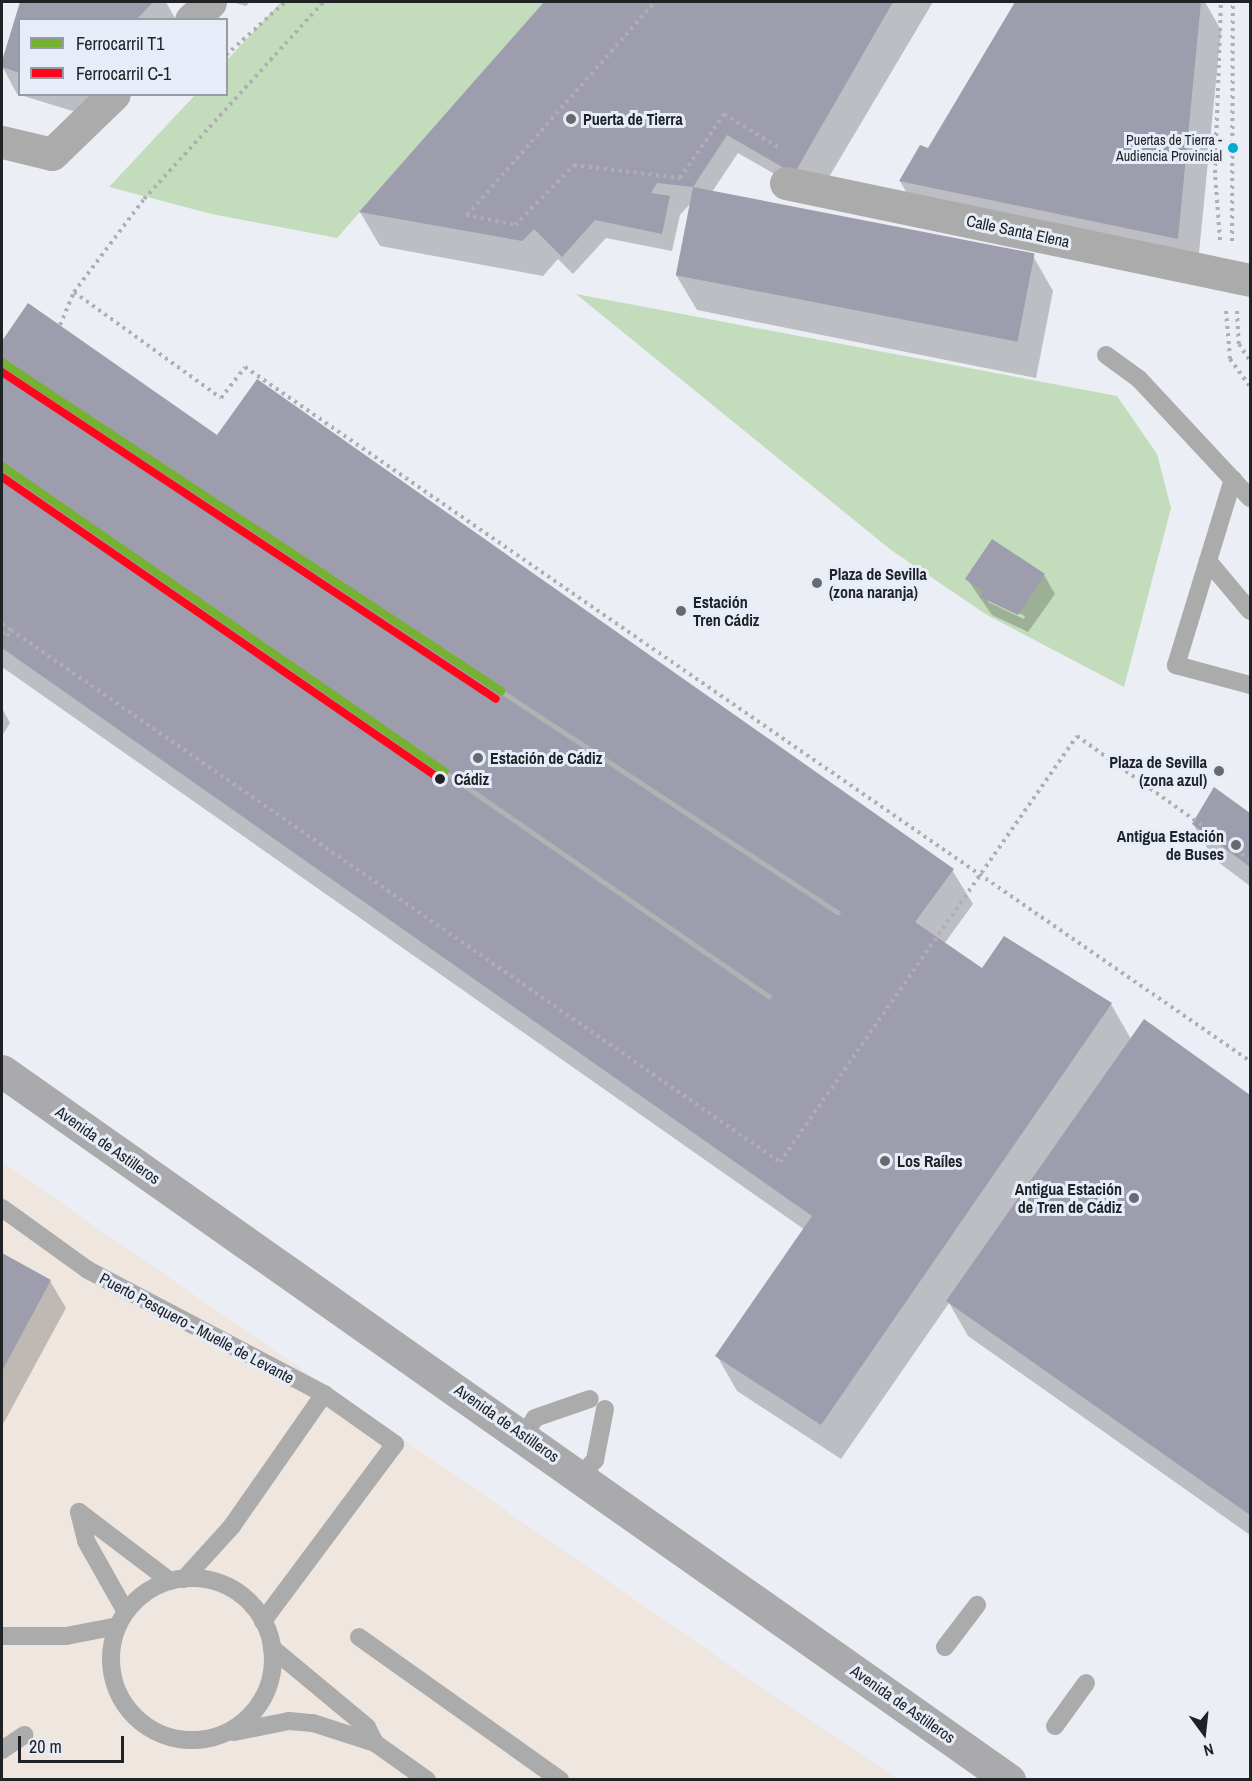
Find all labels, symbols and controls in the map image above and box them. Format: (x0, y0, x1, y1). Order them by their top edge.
legend (18, 18, 228, 96)
text: Ferrocarril T1 (76, 31, 164, 56)
text: Ferrocarril C-1 (76, 61, 171, 86)
place label: Puerta de Tierra (583, 109, 683, 129)
marker: Puerta de Tierra (564, 112, 578, 126)
place label: Puertas de Tierra - Audiencia Provincial (1116, 132, 1222, 164)
marker: Puertas de Tierra - Audiencia Provincial (1227, 142, 1239, 154)
street label: Calle Santa Elena (965, 211, 1071, 251)
place label: Plaza de Sevilla (zona naranja) (829, 564, 927, 602)
marker: Plaza de Sevilla (zona naranja) (810, 576, 824, 590)
place label: Estación Tren Cádiz (693, 592, 759, 630)
marker: Estación Tren Cádiz (674, 604, 688, 618)
place label: Estación de Cádiz (490, 748, 602, 768)
marker: Estación de Cádiz (471, 751, 485, 765)
place label: Plaza de Sevilla (zona azul) (1109, 752, 1207, 790)
marker: Plaza de Sevilla (zona azul) (1212, 764, 1226, 778)
place label: Cádiz (454, 769, 489, 789)
marker: Cádiz (431, 770, 449, 788)
place label: Antigua Estación de Buses (1117, 826, 1224, 864)
marker: Antigua Estación de Buses (1229, 838, 1243, 852)
street label: Avenida de Astilleros (52, 1102, 164, 1188)
place label: Los Raíles (897, 1151, 963, 1171)
marker: Los Raíles (878, 1154, 892, 1168)
place label: Antigua Estación de Tren de Cádiz (1015, 1179, 1122, 1217)
marker: Antigua Estación de Tren de Cádiz (1127, 1191, 1141, 1205)
street label: Puerto Pesquero - Muelle de Levante (97, 1269, 297, 1387)
street label: Avenida de Astilleros (451, 1380, 563, 1466)
street label: Avenida de Astilleros (847, 1661, 959, 1747)
north arrow (1174, 1703, 1234, 1763)
scale bar (21, 1724, 128, 1762)
text: 20 m (29, 1734, 62, 1759)
text: N (1201, 1739, 1216, 1762)

